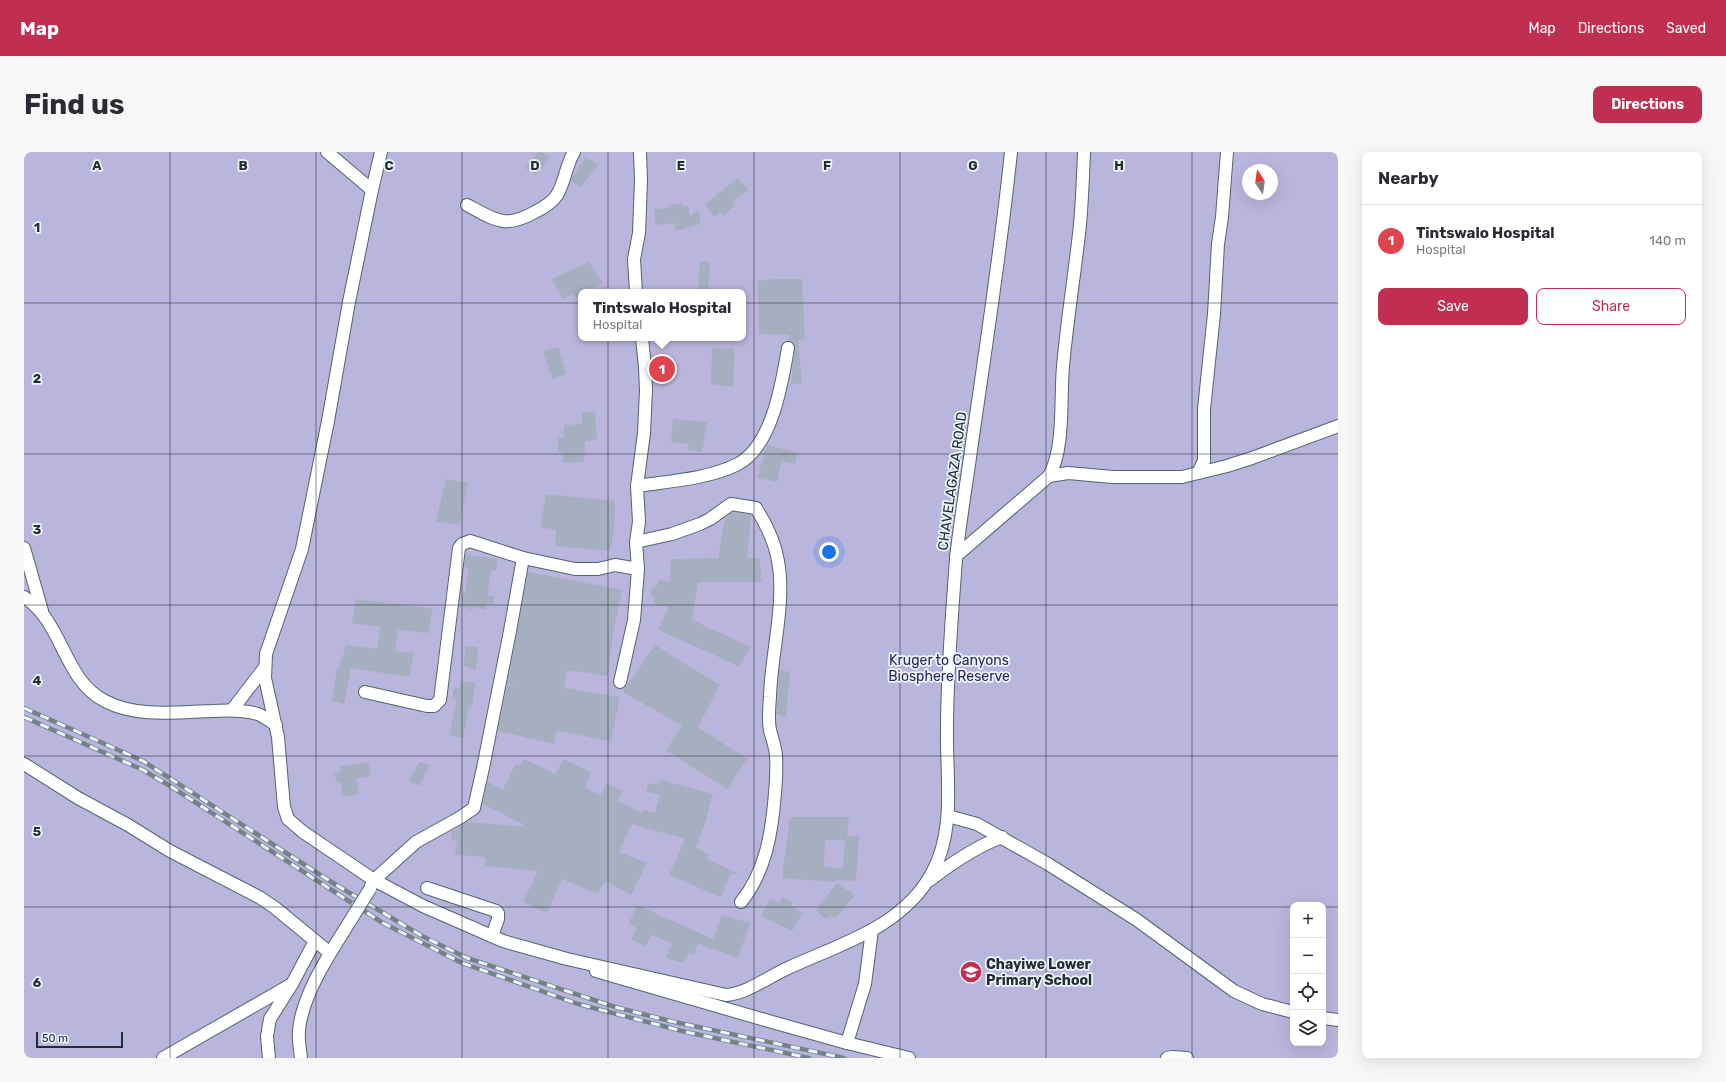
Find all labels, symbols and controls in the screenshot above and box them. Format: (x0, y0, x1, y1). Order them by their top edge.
text: Map (20, 17, 59, 40)
text: Map (1529, 20, 1556, 37)
text: Directions (1578, 20, 1644, 37)
text: Saved (1666, 20, 1706, 37)
button: Directions (1593, 86, 1702, 123)
text: Find us (24, 88, 124, 121)
text: A (92, 158, 102, 173)
text: B (238, 158, 248, 173)
text: C (384, 158, 394, 173)
text: D (530, 158, 540, 173)
text: E (677, 158, 685, 173)
text: F (823, 158, 831, 173)
text: G (968, 158, 978, 173)
text: H (1114, 158, 1124, 173)
north arrow (1242, 164, 1278, 200)
text: Nearby (1378, 168, 1439, 188)
text: 1 (34, 220, 40, 235)
text: Tintswalo Hospital (1416, 224, 1555, 242)
text: 1 (1388, 233, 1394, 248)
text: 140 m (1649, 233, 1686, 248)
text: Hospital (1416, 242, 1466, 257)
button: Save (1378, 288, 1528, 325)
button: Share (1536, 288, 1686, 325)
popup (578, 289, 746, 341)
text: Tintswalo Hospital (593, 299, 731, 317)
text: Hospital (593, 317, 642, 332)
pin: 1 (649, 354, 675, 384)
text: 2 (33, 371, 41, 386)
street label: CHAVELAGAZA ROAD (934, 411, 971, 551)
text: 3 (33, 522, 42, 537)
your location (819, 542, 839, 562)
park label: Kruger to Canyons Biosphere Reserve (888, 652, 1010, 685)
text: 4 (33, 673, 42, 688)
text: 5 (33, 824, 41, 839)
map controls (1290, 902, 1326, 1046)
button: + (1290, 902, 1326, 938)
button: − (1290, 938, 1326, 974)
place label: Chayiwe Lower Primary School (986, 956, 1092, 989)
school or university icon: Chayiwe Lower Primary School (958, 959, 984, 985)
button: locate (1290, 974, 1326, 1010)
text: 6 (33, 975, 42, 990)
button: layers (1290, 1010, 1326, 1046)
scale bar (36, 1030, 123, 1049)
text: 50 m (42, 1032, 68, 1045)

